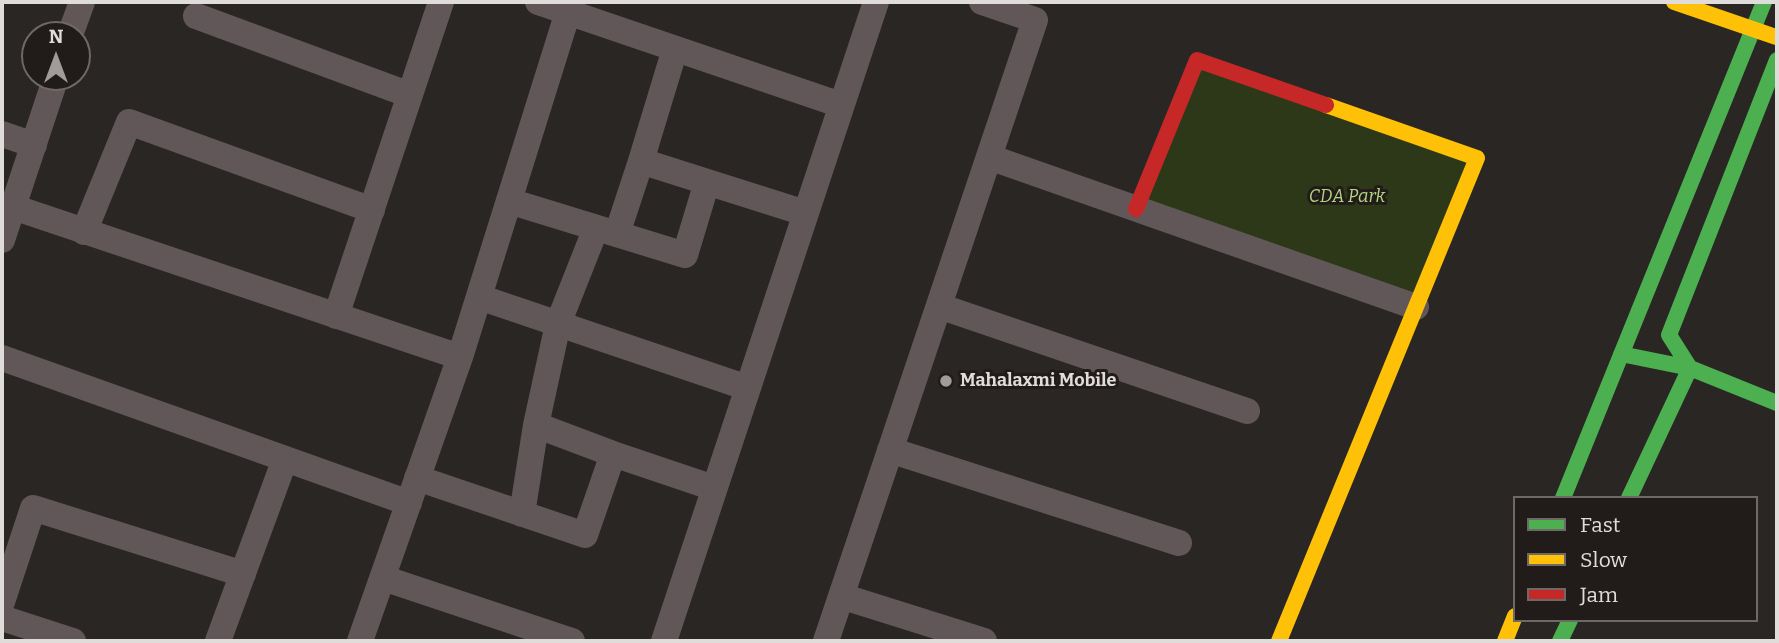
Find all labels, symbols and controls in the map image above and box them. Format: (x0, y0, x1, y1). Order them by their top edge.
north arrow (21, 21, 91, 91)
text: N (49, 25, 63, 48)
park label: CDA Park (1309, 186, 1385, 208)
place label: Mahalaxmi Mobile (960, 370, 1116, 392)
marker: Mahalaxmi Mobile (938, 373, 954, 389)
legend (1513, 496, 1758, 622)
text: Fast (1580, 512, 1620, 538)
text: Slow (1580, 547, 1627, 573)
text: Jam (1580, 582, 1618, 608)

